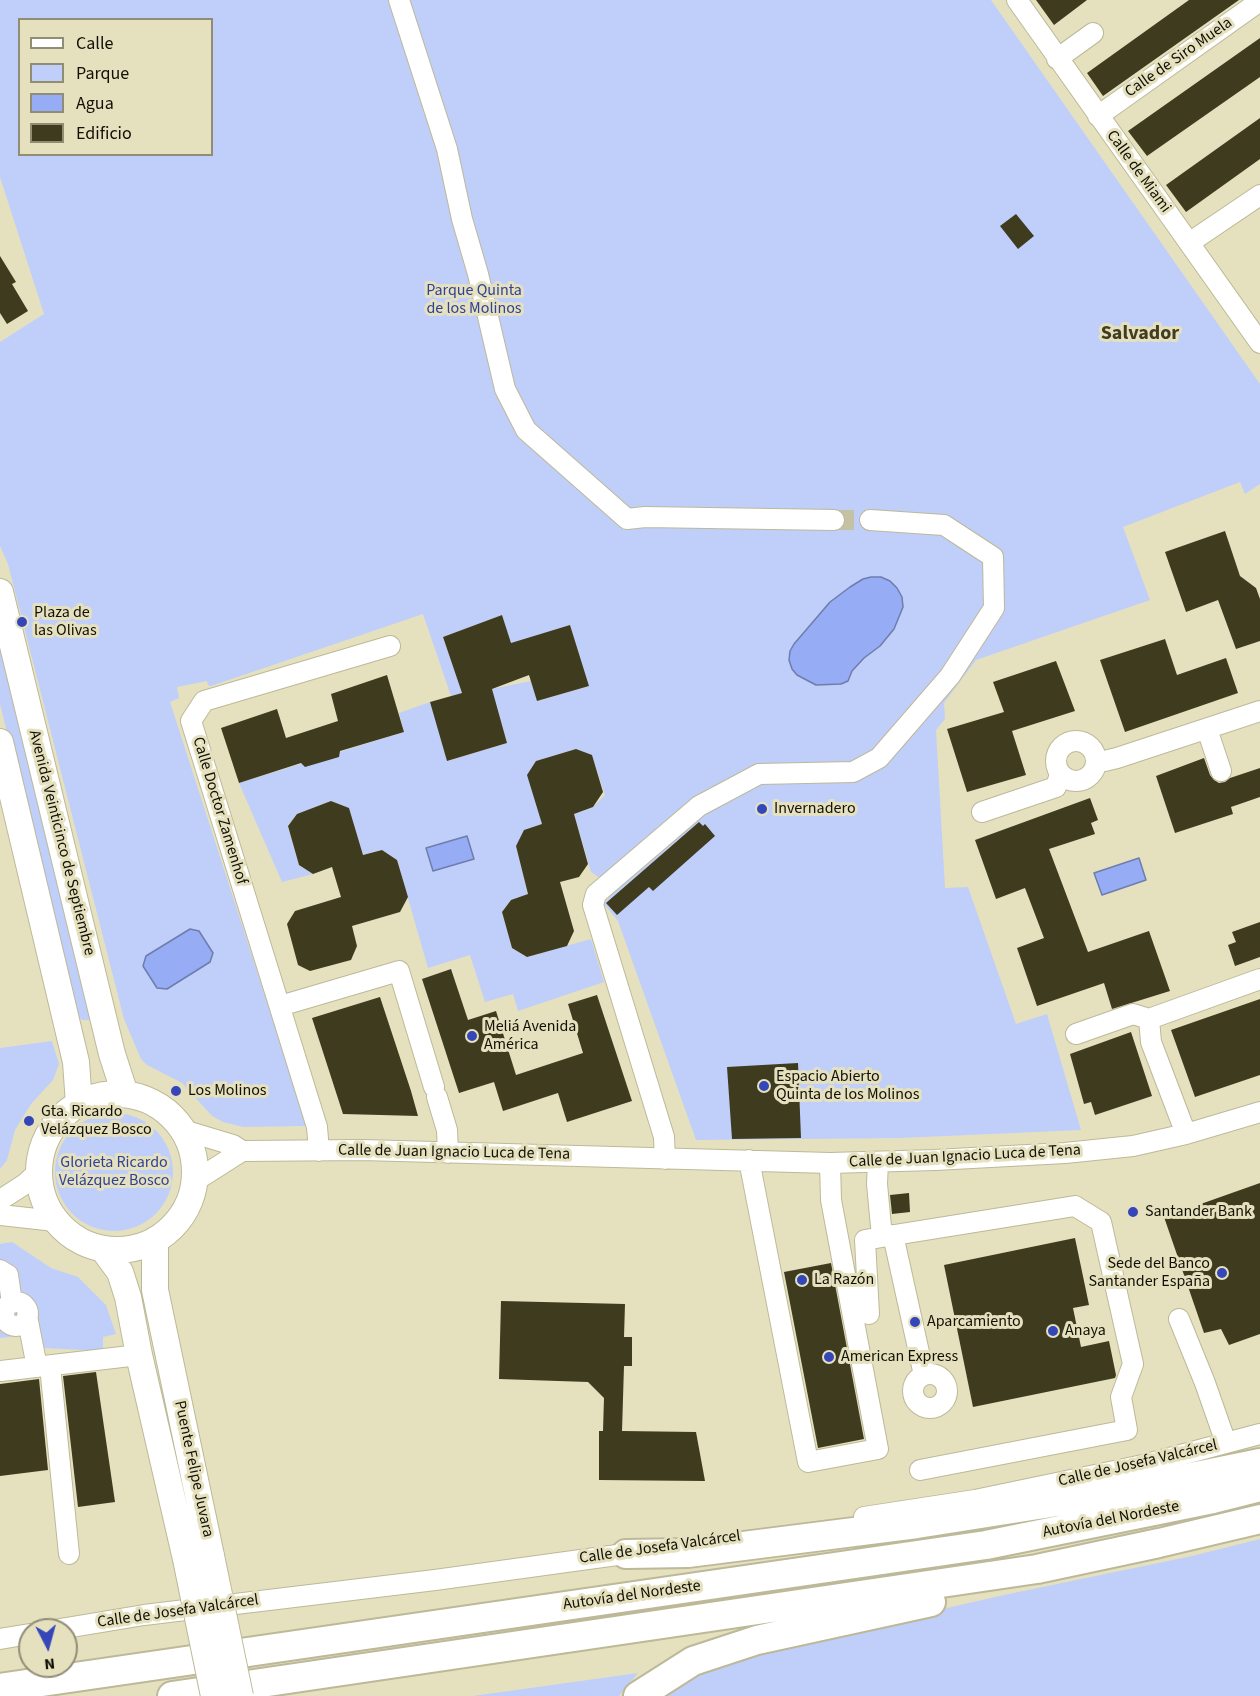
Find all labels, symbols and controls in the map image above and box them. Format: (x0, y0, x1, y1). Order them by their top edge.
street label: Calle de Siro Muela (1122, 14, 1236, 102)
legend (18, 18, 213, 156)
text: Calle (76, 31, 113, 56)
text: Parque (76, 61, 129, 86)
text: Agua (76, 91, 114, 116)
text: Edificio (76, 121, 132, 146)
street label: Calle de Miami (1102, 127, 1174, 217)
park label: Parque Quinta de los Molinos (426, 281, 522, 319)
district label: Salvador (1101, 323, 1179, 347)
place label: Plaza de las Olivas (34, 603, 97, 641)
marker: Plaza de las Olivas (15, 615, 29, 629)
street label: Avenida Veinticinco de Septiembre (24, 728, 98, 958)
street label: Calle Doctor Zamenhof (187, 735, 251, 887)
place label: Invernadero (774, 799, 856, 819)
marker: Invernadero (755, 802, 769, 816)
place label: Meliá Avenida América (484, 1017, 576, 1055)
marker: Meliá Avenida América (465, 1029, 479, 1043)
place label: Espacio Abierto Quinta de los Molinos (776, 1067, 919, 1105)
marker: Espacio Abierto Quinta de los Molinos (757, 1079, 771, 1093)
place label: Los Molinos (188, 1081, 267, 1101)
marker: Los Molinos (169, 1084, 183, 1098)
place label: Gta. Ricardo Velázquez Bosco (41, 1102, 152, 1140)
marker: Gta. Ricardo Velázquez Bosco (22, 1114, 36, 1128)
street label: Calle de Juan Ignacio Luca de Tena (338, 1141, 570, 1165)
street label: Calle de Juan Ignacio Luca de Tena (849, 1141, 1081, 1173)
park label: Glorieta Ricardo Velázquez Bosco (59, 1153, 169, 1191)
place label: Santander Bank (1145, 1202, 1252, 1222)
marker: Santander Bank (1126, 1205, 1140, 1219)
place label: Sede del Banco Santander España (1089, 1254, 1210, 1292)
marker: Sede del Banco Santander España (1215, 1266, 1229, 1280)
place label: La Razón (814, 1270, 874, 1290)
marker: La Razón (795, 1273, 809, 1287)
place label: Aparcamiento (927, 1312, 1021, 1332)
marker: Aparcamiento (908, 1315, 922, 1329)
place label: Anaya (1065, 1321, 1106, 1341)
marker: Anaya (1046, 1324, 1060, 1338)
place label: American Express (841, 1347, 958, 1367)
marker: American Express (822, 1350, 836, 1364)
street label: Puente Felipe Juvara (169, 1399, 217, 1539)
street label: Calle de Josefa Valcárcel (1057, 1436, 1219, 1492)
street label: Autovía del Nordeste (1041, 1497, 1181, 1543)
street label: Calle de Josefa Valcárcel (578, 1527, 742, 1569)
street label: Autovía del Nordeste (562, 1577, 702, 1615)
street label: Calle de Josefa Valcárcel (96, 1591, 260, 1633)
north arrow (18, 1618, 78, 1678)
text: N (43, 1652, 56, 1675)

